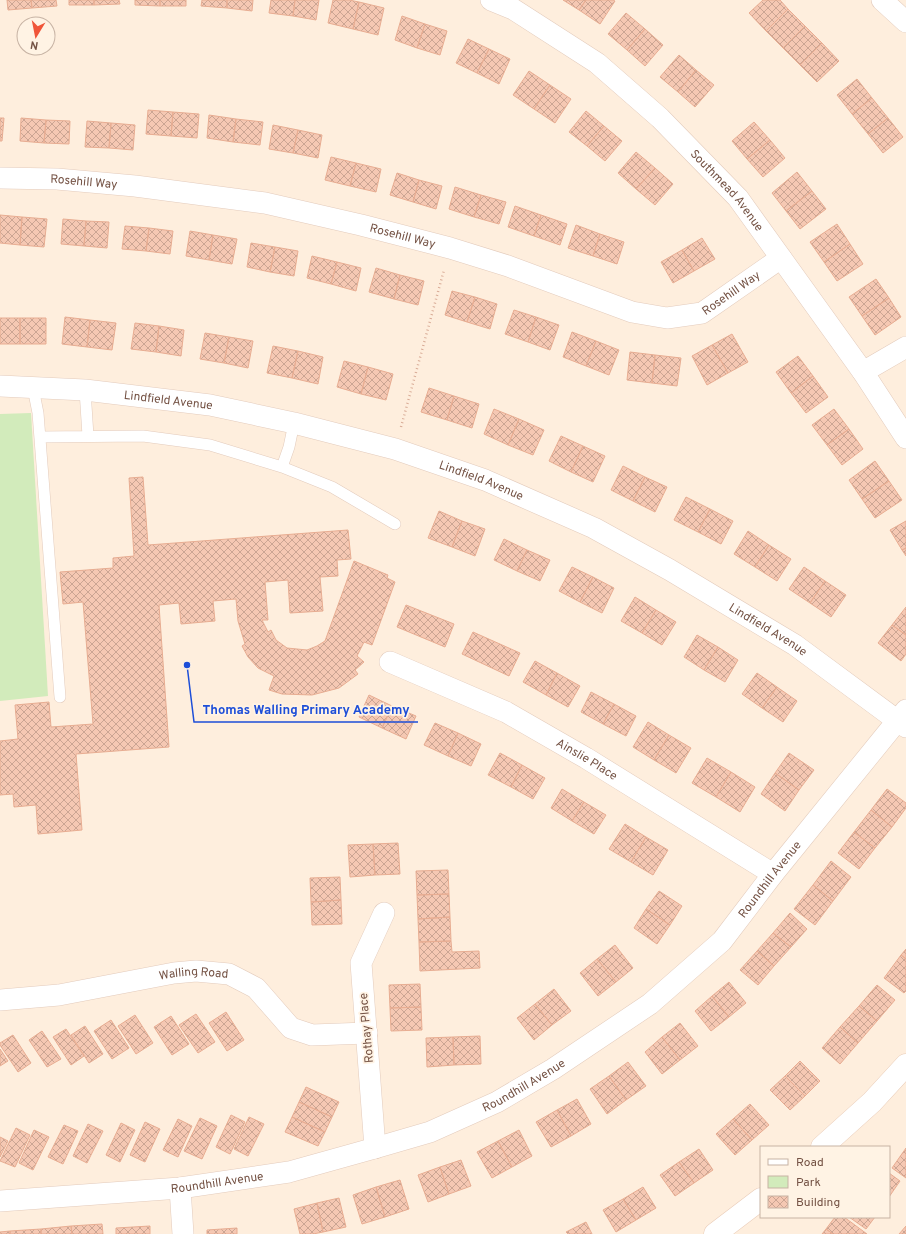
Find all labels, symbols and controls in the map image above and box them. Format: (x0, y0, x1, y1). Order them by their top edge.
north arrow (16, 16, 56, 56)
text: N (29, 37, 40, 52)
street label: Southmead Avenue (686, 147, 767, 235)
street label: Rosehill Way (50, 172, 118, 193)
street label: Rosehill Way (368, 221, 437, 253)
street label: Rosehill Way (699, 268, 764, 319)
street label: Lindfield Avenue (123, 388, 214, 414)
street label: Lindfield Avenue (437, 458, 526, 505)
street label: Lindfield Avenue (725, 600, 810, 660)
callout: Thomas Walling Primary Academy (194, 697, 418, 722)
text: Thomas Walling Primary Academy (202, 703, 410, 719)
street label: Ainslie Place (553, 735, 620, 785)
street label: Roundhill Avenue (735, 838, 806, 922)
street label: Walling Road (158, 964, 229, 985)
street label: Rothay Place (356, 992, 378, 1064)
street label: Roundhill Avenue (480, 1056, 569, 1117)
legend (760, 1146, 890, 1218)
text: Road (796, 1155, 824, 1171)
street label: Roundhill Avenue (170, 1169, 265, 1198)
text: Park (796, 1175, 821, 1191)
text: Building (796, 1195, 840, 1211)

